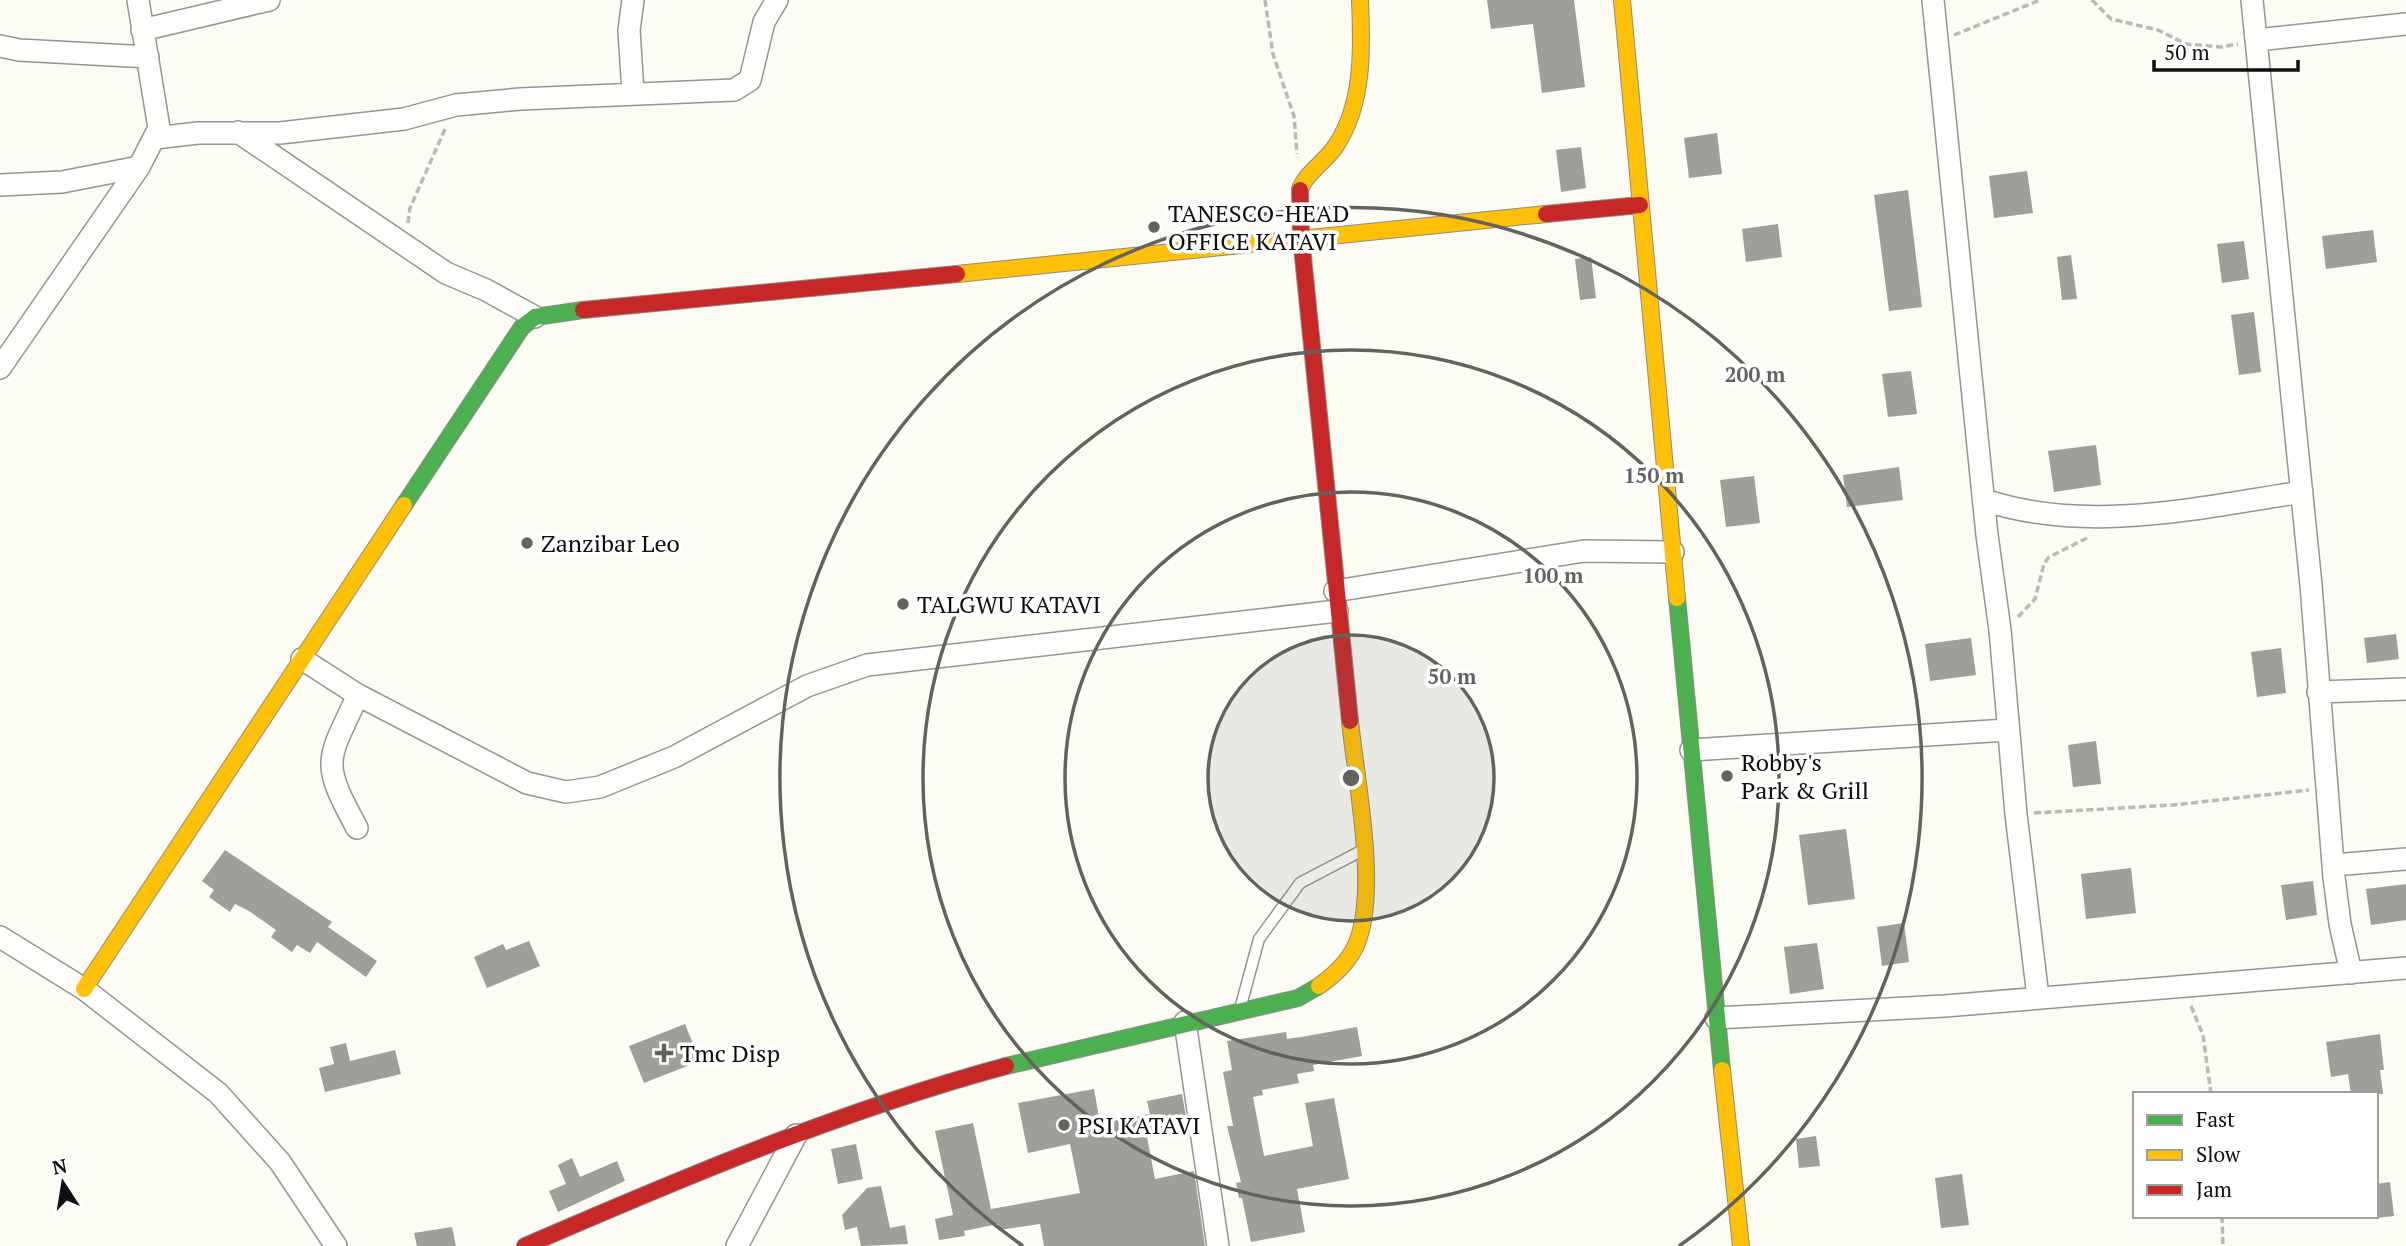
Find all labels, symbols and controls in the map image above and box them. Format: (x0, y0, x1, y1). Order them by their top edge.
scale bar (2154, 28, 2298, 72)
text: 50 m (2164, 38, 2210, 66)
place label: TANESCO-HEAD OFFICE KATAVI (1168, 197, 1349, 257)
marker: TANESCO-HEAD OFFICE KATAVI (1146, 219, 1162, 235)
text: 200 m (1725, 360, 1786, 388)
text: 150 m (1624, 461, 1685, 489)
place label: Zanzibar Leo (541, 527, 680, 559)
marker: Zanzibar Leo (519, 535, 535, 551)
text: 100 m (1523, 561, 1584, 589)
place label: TALGWU KATAVI (917, 588, 1101, 620)
marker: TALGWU KATAVI (895, 596, 911, 612)
text: 50 m (1428, 662, 1477, 690)
place label: Robby's Park & Grill (1741, 746, 1869, 806)
centre of rings (1339, 766, 1363, 790)
marker: Robby's Park & Grill (1719, 768, 1735, 784)
place label: Tmc Disp (680, 1037, 780, 1069)
marker: Tmc Disp (654, 1043, 674, 1063)
legend (2133, 1092, 2378, 1218)
text: Fast (2196, 1105, 2235, 1133)
place label: PSI KATAVI (1078, 1109, 1201, 1141)
marker: PSI KATAVI (1056, 1117, 1072, 1133)
text: Slow (2196, 1140, 2241, 1168)
north arrow (28, 1148, 98, 1218)
text: N (50, 1152, 70, 1180)
text: Jam (2196, 1175, 2232, 1203)

